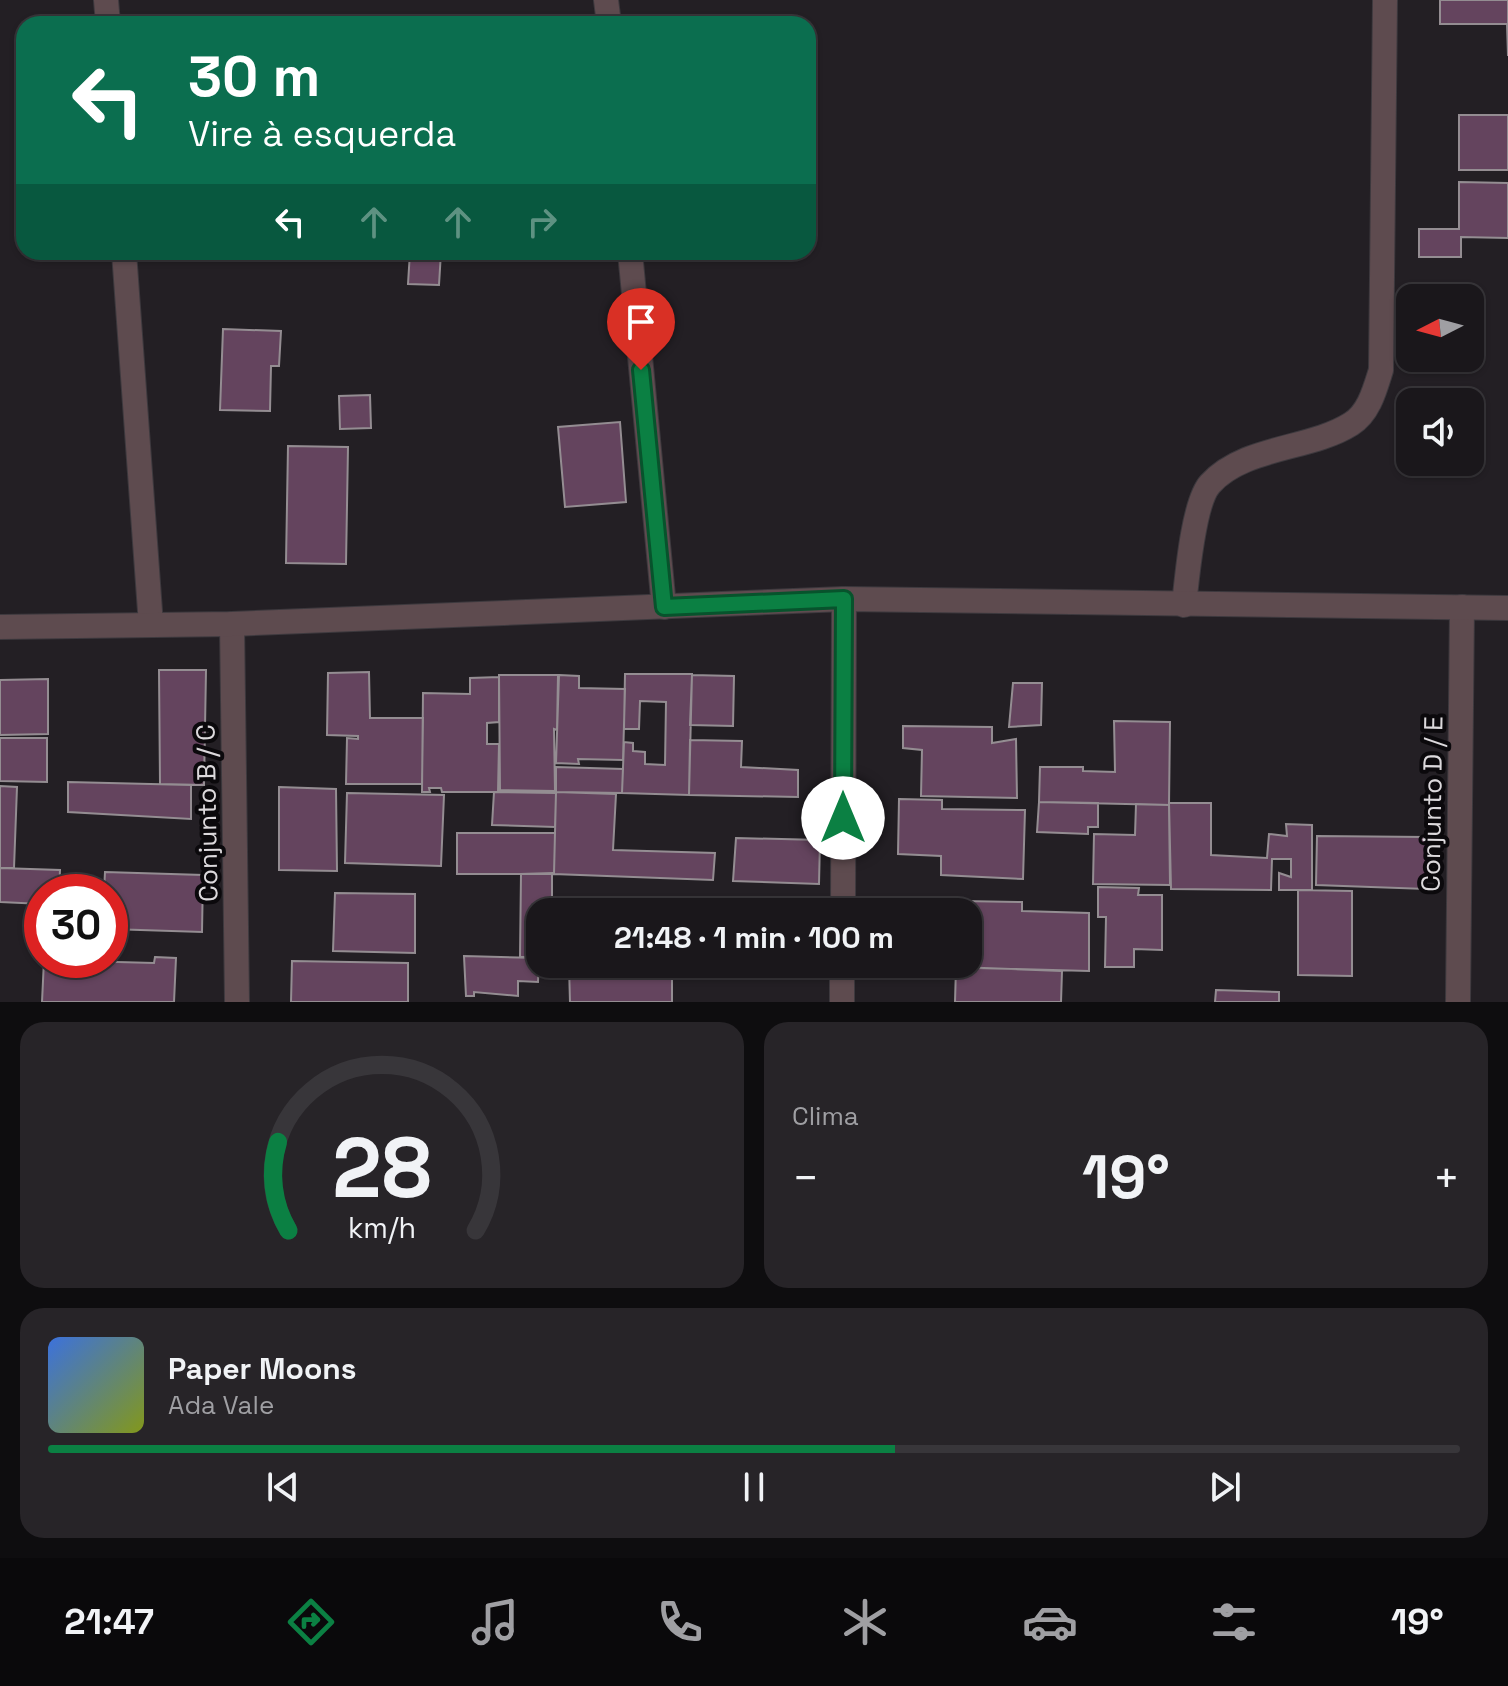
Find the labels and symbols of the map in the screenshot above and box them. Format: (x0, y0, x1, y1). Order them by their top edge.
north arrow (1396, 284, 1484, 372)
pin (607, 288, 675, 370)
street label: Conjunto D / E (1413, 716, 1451, 892)
street label: Conjunto B / C (188, 724, 226, 902)
position arrow (801, 776, 885, 860)
speed limit sign: 30 (24, 874, 128, 978)

